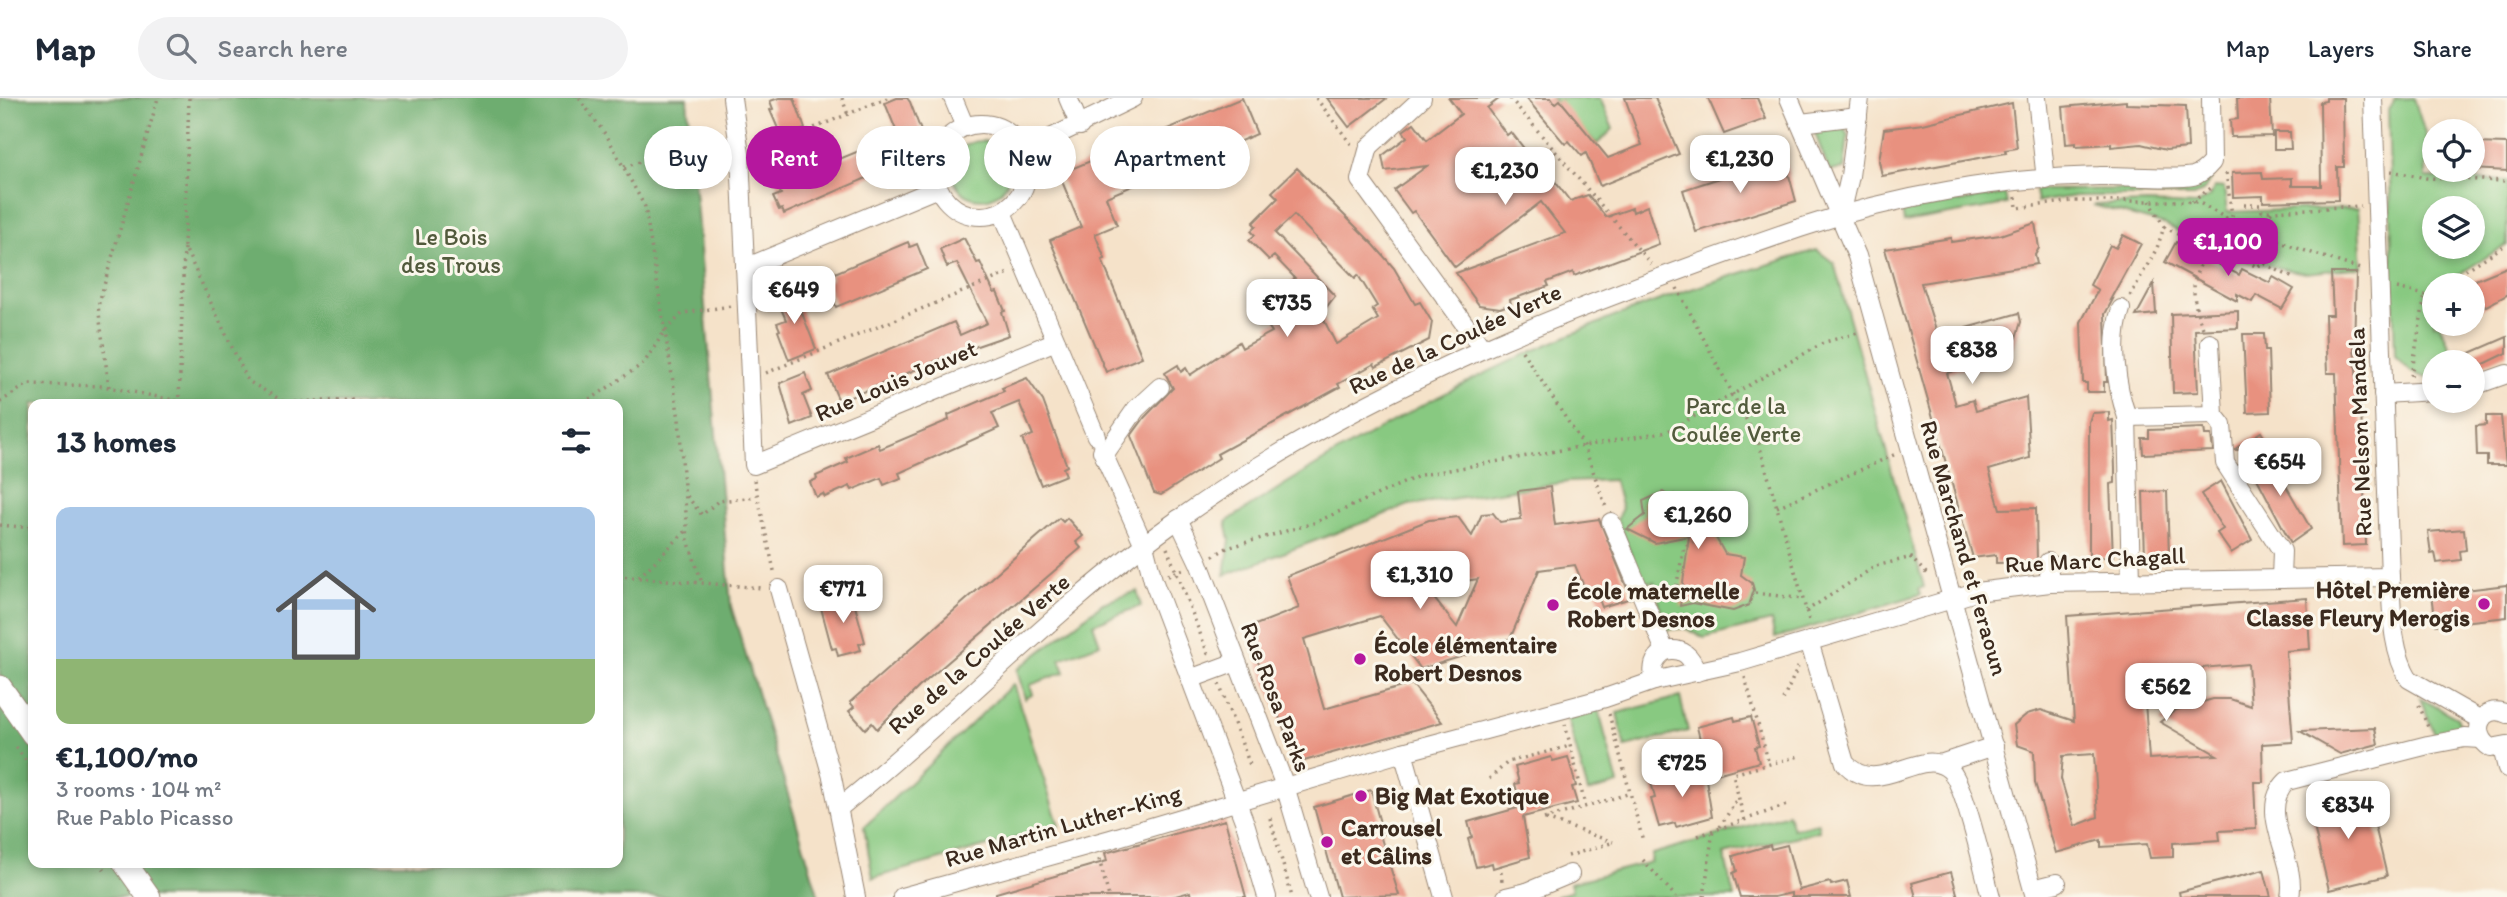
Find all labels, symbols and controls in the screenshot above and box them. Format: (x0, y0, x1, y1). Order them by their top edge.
search box (138, 17, 628, 80)
text: Map (35, 29, 96, 68)
icon: search (162, 29, 200, 67)
text: Search here (218, 32, 348, 64)
text: Map (2226, 34, 2270, 63)
text: Layers (2308, 34, 2375, 63)
text: Share (2413, 34, 2472, 63)
map controls (2422, 119, 2485, 413)
button: locate (2422, 119, 2485, 182)
chip: Buy (644, 126, 732, 189)
chip: Rent (746, 126, 842, 189)
chip: Filters (856, 126, 970, 189)
chip: New (984, 126, 1076, 189)
chip: Apartment (1090, 126, 1250, 189)
pin: €1,230 (1683, 136, 1797, 195)
text: €1,230 (1706, 144, 1774, 172)
pin: €1,230 (1448, 148, 1562, 207)
text: €1,230 (1471, 156, 1539, 184)
button: layers (2422, 196, 2485, 259)
pin: €1,100 (2171, 218, 2285, 278)
park label: Le Bois des Trous (401, 222, 501, 279)
text: €1,100 (2194, 227, 2262, 255)
pin: €649 (753, 266, 835, 326)
button: + (2422, 273, 2485, 336)
text: €649 (768, 275, 820, 303)
street label: Rue de la Coulée Verte (1344, 277, 1566, 401)
pin: €735 (1246, 280, 1328, 339)
text: €735 (1262, 288, 1312, 316)
pin: €838 (1931, 327, 2013, 386)
street label: Rue Nelson Mandela (2341, 327, 2378, 537)
street label: Rue Louis Jouvet (810, 333, 981, 428)
text: €838 (1947, 335, 1997, 363)
button: − (2422, 350, 2485, 413)
park label: Parc de la Coulée Verte (1671, 391, 1801, 448)
street label: Rue Marchand et Feraoun (1914, 417, 2015, 679)
icon: filters (557, 422, 595, 460)
text: 13 homes (56, 423, 176, 460)
pin: €654 (2239, 438, 2321, 498)
text: €654 (2254, 447, 2306, 475)
pin: €1,260 (1641, 491, 1755, 551)
text: €1,260 (1664, 500, 1732, 528)
street label: Rue Marc Chagall (2004, 540, 2186, 579)
icon: home (263, 552, 389, 678)
pin: €1,310 (1363, 552, 1477, 611)
text: €1,310 (1387, 560, 1453, 588)
pin: €771 (802, 566, 884, 625)
street label: Rue de la Coulée Verte (882, 567, 1075, 740)
text: €771 (820, 574, 866, 602)
place label: Hôtel Première Classe Fleury Merogis (2246, 575, 2470, 633)
place label: École maternelle Robert Desnos (1567, 576, 1740, 633)
marker: Hôtel Première Classe Fleury Merogis (2476, 596, 2492, 612)
marker: École maternelle Robert Desnos (1545, 597, 1561, 613)
street label: Rue Rosa Parks (1235, 618, 1318, 776)
place label: École élémentaire Robert Desnos (1374, 630, 1557, 687)
marker: École élémentaire Robert Desnos (1352, 651, 1368, 667)
pin: €562 (2125, 664, 2207, 723)
text: €562 (2141, 672, 2191, 700)
text: €1,100/mo (56, 738, 198, 775)
pin: €725 (1641, 740, 1723, 799)
text: €725 (1658, 748, 1706, 776)
text: 3 rooms · 104 m² (56, 775, 221, 803)
street label: Rue Martin Luther-King (941, 778, 1185, 873)
place label: Big Mat Exotique (1375, 781, 1549, 811)
pin: €834 (2307, 782, 2389, 841)
marker: Big Mat Exotique (1353, 788, 1369, 804)
text: €834 (2322, 790, 2374, 818)
text: Rue Pablo Picasso (56, 803, 234, 831)
place label: Carrousel et Câlins (1341, 813, 1442, 870)
marker: Carrousel et Câlins (1319, 834, 1335, 850)

